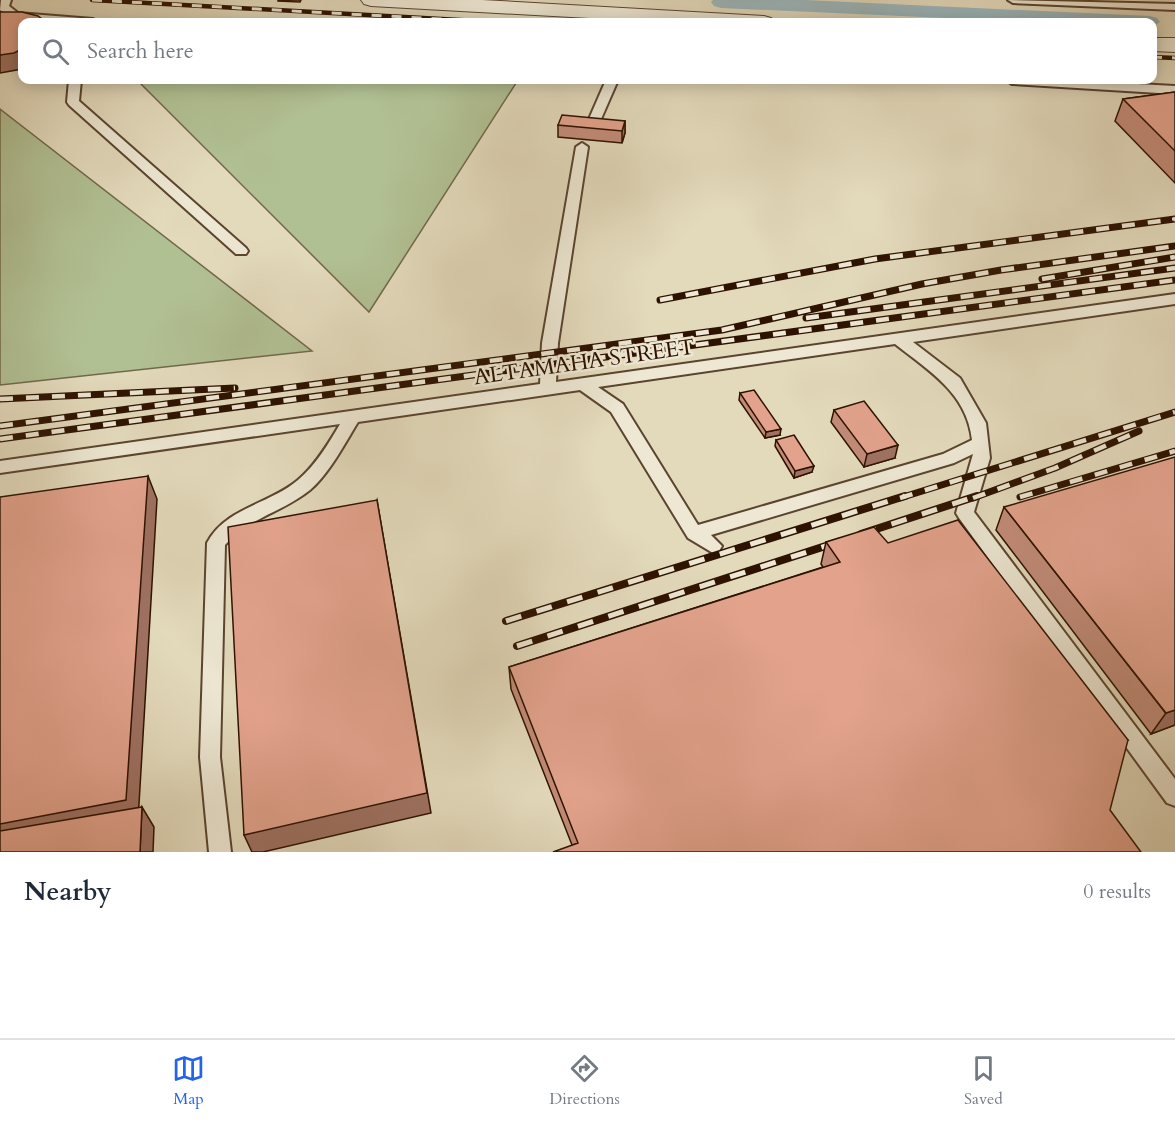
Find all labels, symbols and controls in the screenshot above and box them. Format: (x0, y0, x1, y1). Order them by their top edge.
search box (18, 18, 1157, 84)
icon: search (39, 35, 72, 68)
text: Search here (87, 36, 194, 66)
street label: ALTAMAHA STREET (472, 332, 697, 392)
text: Nearby (24, 874, 112, 909)
text: 0 results (1083, 878, 1151, 905)
tab: Map (172, 1052, 205, 1110)
tab: Directions (549, 1052, 620, 1110)
tab: Saved (964, 1052, 1003, 1110)

